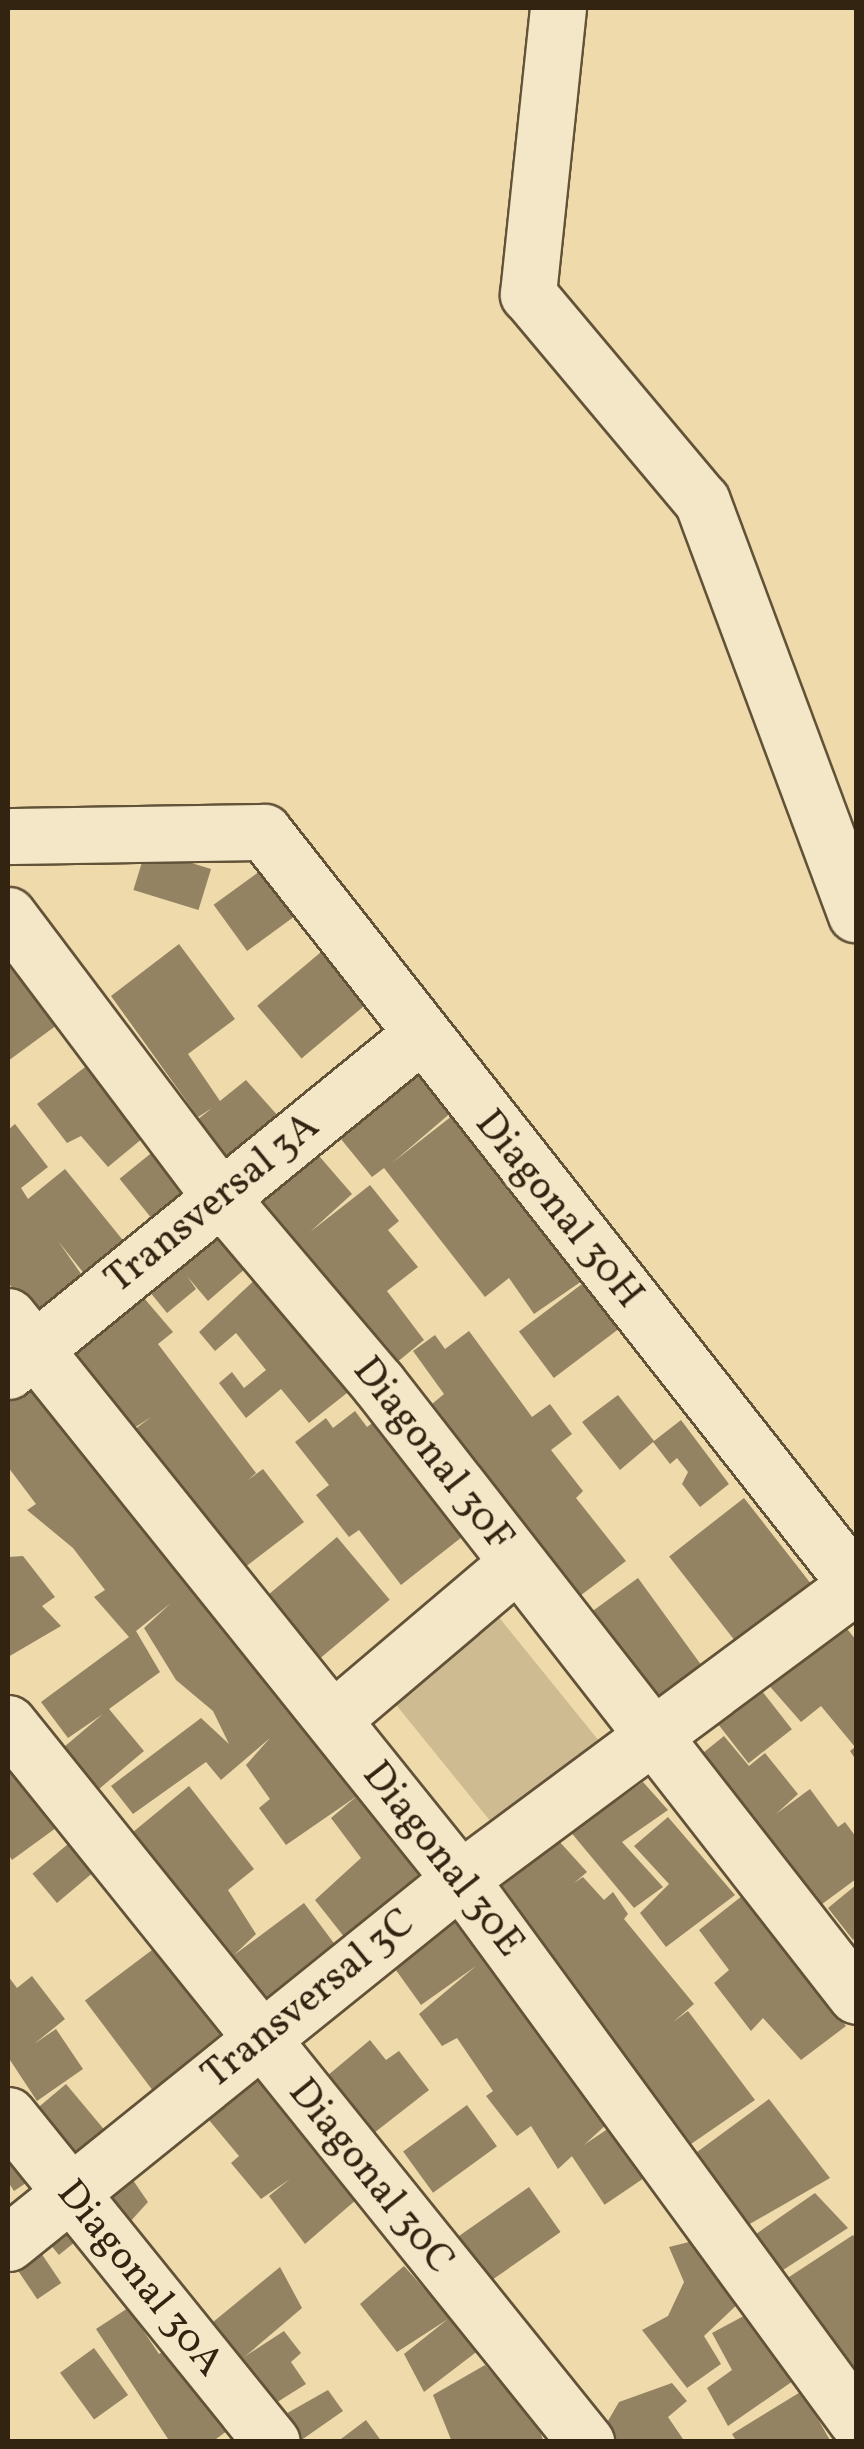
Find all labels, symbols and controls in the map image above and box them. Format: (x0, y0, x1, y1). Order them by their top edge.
street label: Diagonal 30H (464, 1101, 652, 1319)
street label: Transversal 3A (97, 1103, 329, 1305)
street label: Diagonal 30F (341, 1348, 523, 1562)
street label: Diagonal 30E (351, 1753, 533, 1967)
street label: Transversal 3C (193, 1900, 425, 2100)
street label: Diagonal 30C (277, 2070, 463, 2284)
street label: Diagonal 30A (45, 2171, 233, 2387)

